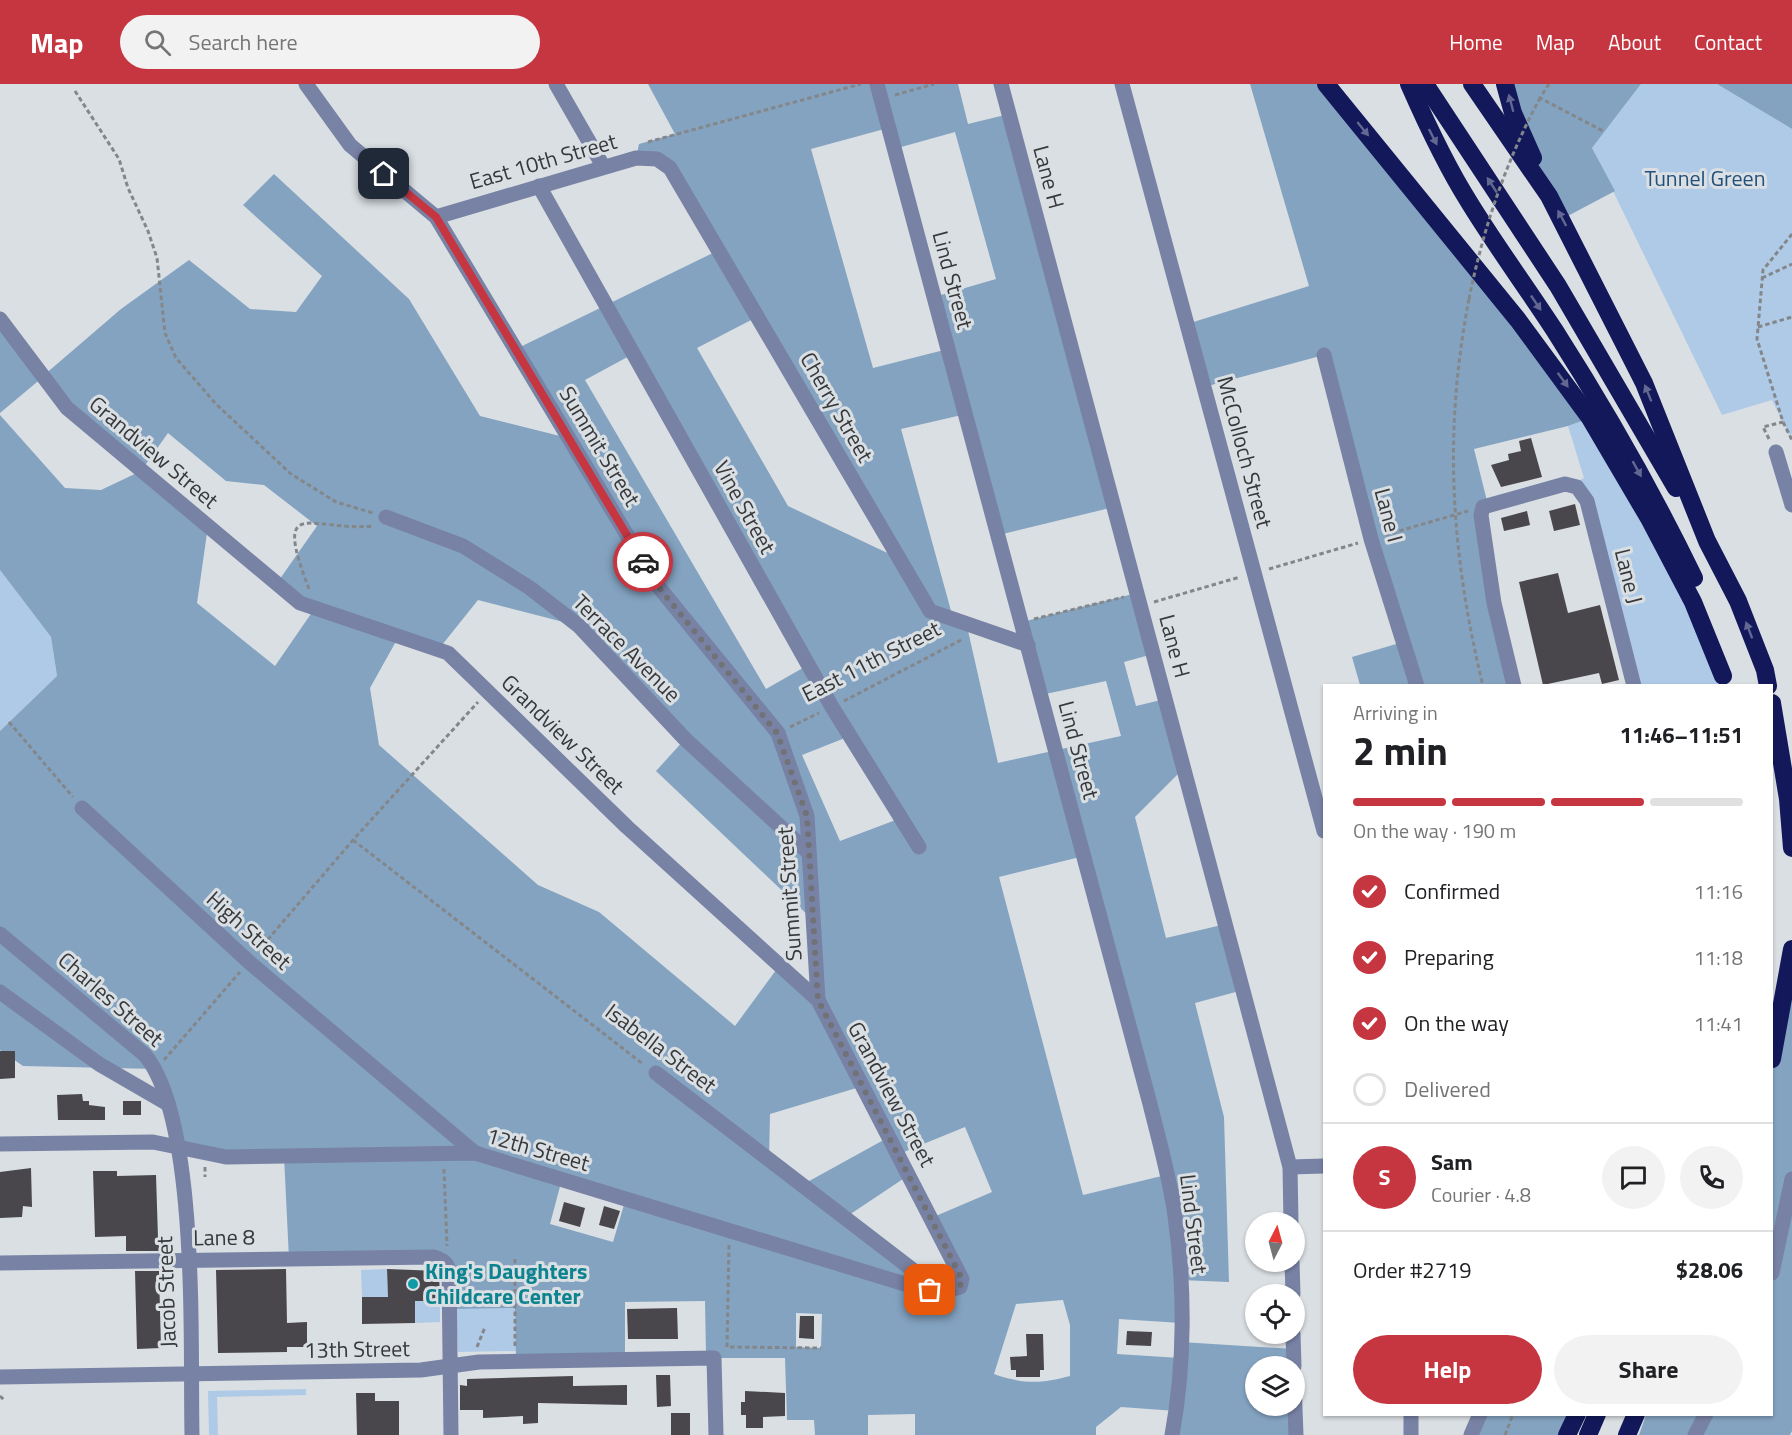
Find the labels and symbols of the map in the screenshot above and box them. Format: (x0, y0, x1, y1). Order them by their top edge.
one-way arrow (1505, 94, 1515, 112)
one-way arrow (1357, 121, 1370, 137)
street label: East 10th Street (465, 124, 621, 198)
one-way arrow (1428, 129, 1438, 146)
street label: Lane H (1024, 142, 1074, 212)
pin (358, 148, 409, 199)
park label: Tunnel Green (1645, 161, 1765, 195)
one-way arrow (1486, 178, 1498, 194)
one-way arrow (1557, 210, 1567, 227)
street label: Lind Street (924, 227, 982, 333)
one-way arrow (1530, 295, 1541, 311)
street label: Cherry Street (792, 346, 882, 469)
street label: McColloch Street (1208, 372, 1282, 532)
one-way arrow (1557, 373, 1569, 388)
street label: Summit Street (551, 380, 649, 513)
one-way arrow (1643, 384, 1653, 402)
street label: Grandview Street (82, 387, 227, 517)
street label: Vine Street (705, 454, 785, 560)
one-way arrow (1632, 461, 1643, 477)
street label: Lane I (1365, 484, 1413, 546)
courier (613, 532, 673, 592)
street label: Lane J (1606, 545, 1652, 607)
street label: Terrace Avenue (565, 586, 689, 710)
street label: East 11th Street (796, 611, 947, 711)
street label: Lane H (1150, 611, 1200, 681)
one-way arrow (1744, 621, 1754, 639)
street label: Grandview Street (494, 666, 633, 802)
street label: Lind Street (1050, 697, 1108, 803)
street label: Summit Street (767, 825, 811, 962)
street label: High Street (199, 882, 299, 978)
street label: Charles Street (51, 943, 172, 1055)
street label: Isabella Street (598, 995, 724, 1101)
street label: Grandview Street (839, 1015, 945, 1173)
street label: 12th Street (482, 1118, 594, 1180)
street label: Lind Street (1171, 1172, 1217, 1276)
north arrow (1245, 1212, 1305, 1272)
street label: Lane 8 (193, 1219, 255, 1255)
street label: Jacob Street (147, 1235, 185, 1348)
place label: King's Daughters Childcare Center (425, 1254, 587, 1313)
pin (904, 1264, 955, 1315)
marker: King's Daughters Childcare Center (406, 1277, 420, 1291)
street label: 13th Street (304, 1331, 410, 1367)

